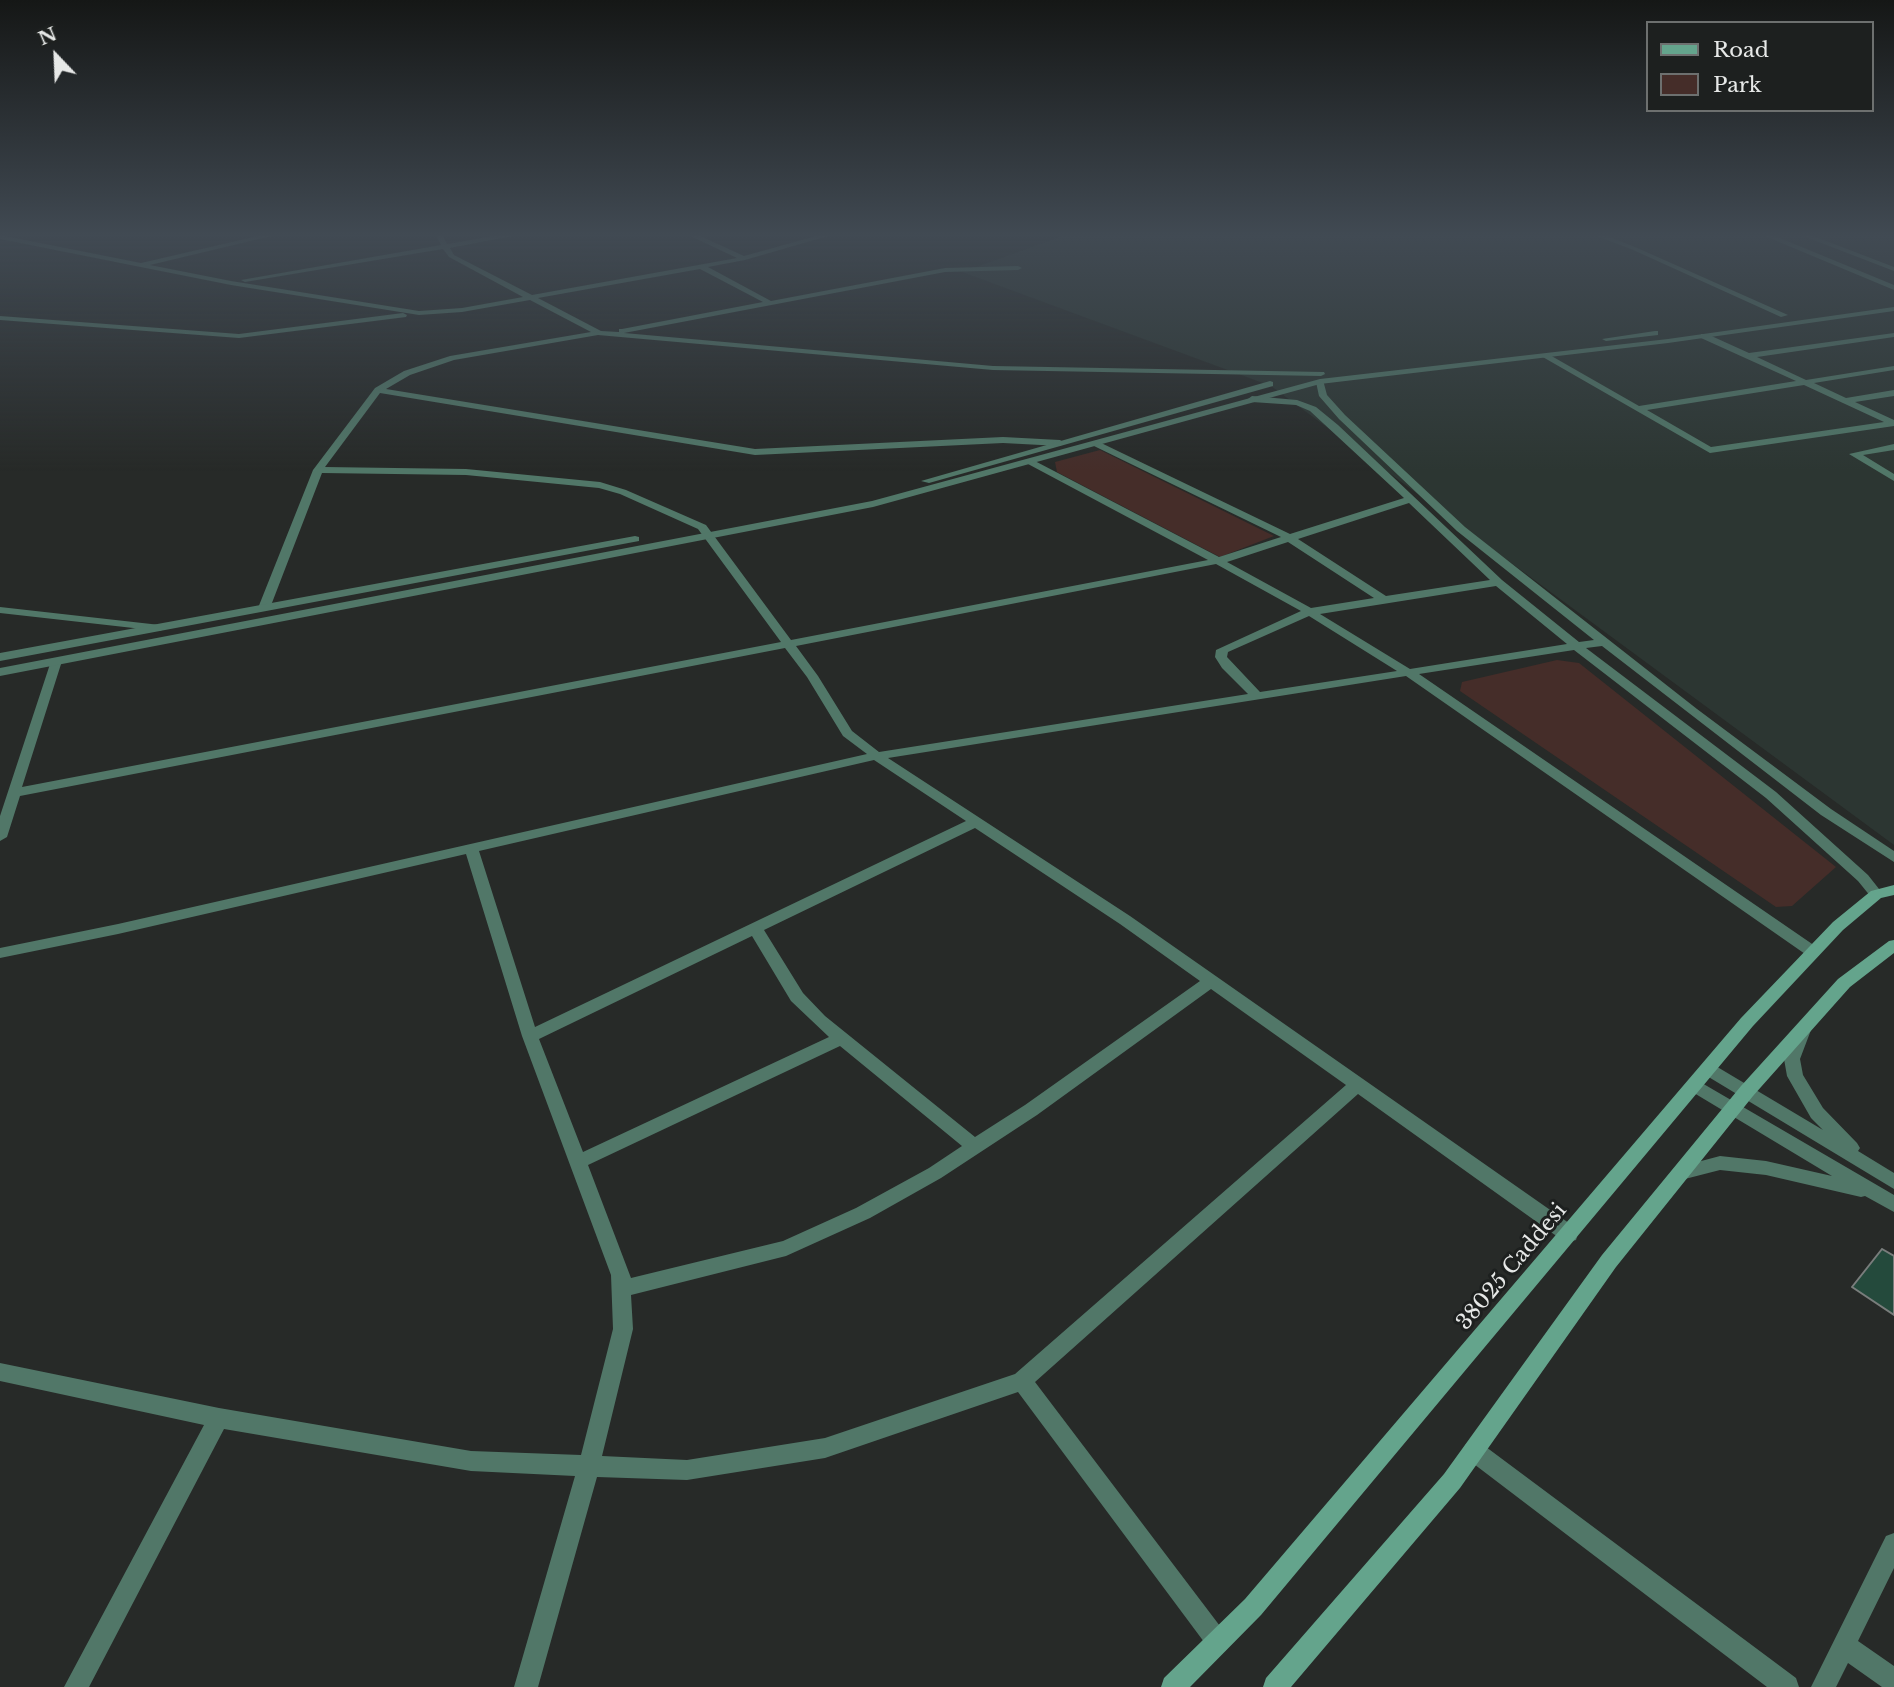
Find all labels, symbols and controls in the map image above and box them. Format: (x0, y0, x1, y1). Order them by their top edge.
north arrow (21, 21, 91, 91)
legend (1646, 21, 1873, 112)
text: N (35, 22, 60, 50)
text: Road (1713, 37, 1769, 63)
text: Park (1713, 72, 1762, 98)
street label: 38025 Caddesi (1452, 1199, 1572, 1335)

